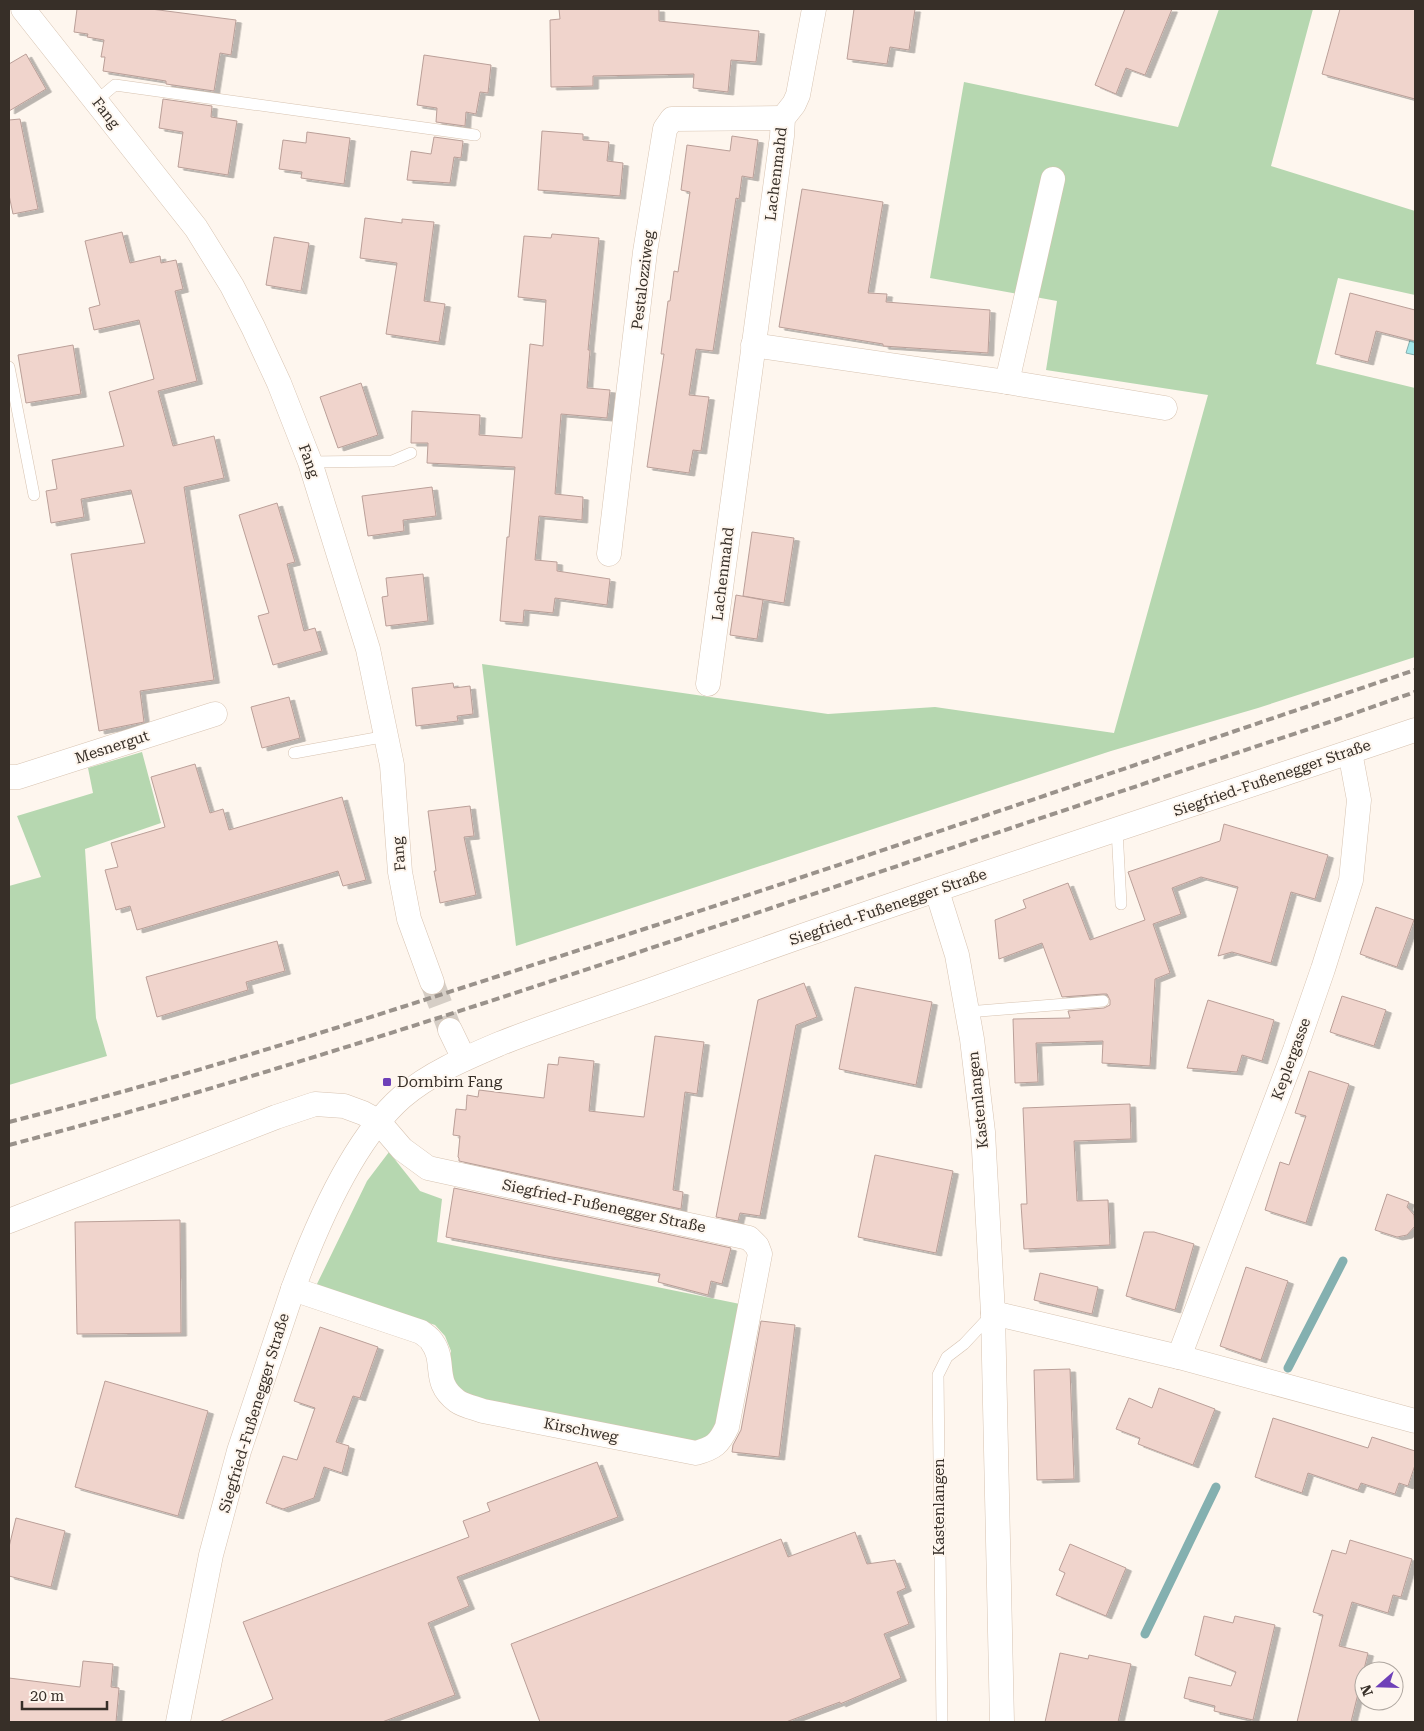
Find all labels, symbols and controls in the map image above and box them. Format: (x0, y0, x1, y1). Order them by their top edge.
street label: Fang (88, 94, 124, 133)
street label: Lachenmahd (761, 126, 791, 222)
street label: Pestalozziweg (628, 229, 658, 331)
street label: Fang (295, 442, 324, 481)
street label: Lachenmahd (708, 526, 738, 622)
street label: Mesnergut (73, 726, 152, 767)
street label: Siegfried-Fußenegger Straße (1171, 736, 1373, 820)
street label: Fang (388, 836, 409, 872)
street label: Siegfried-Fußenegger Straße (787, 865, 989, 949)
street label: Keplergasse (1268, 1015, 1314, 1103)
street label: Kastenlangen (964, 1050, 992, 1149)
place label: Dornbirn Fang (397, 1073, 503, 1091)
marker: Dornbirn Fang (381, 1076, 393, 1088)
street label: Siegfried-Fußenegger Straße (501, 1176, 707, 1236)
street label: Siegfried-Fußenegger Straße (215, 1311, 293, 1515)
street label: Kirschweg (542, 1414, 620, 1446)
street label: Kastenlangen (930, 1458, 948, 1556)
north arrow (1354, 1661, 1404, 1711)
scale bar (22, 1678, 108, 1710)
text: N (1357, 1682, 1376, 1698)
text: 20 m (30, 1687, 65, 1705)

